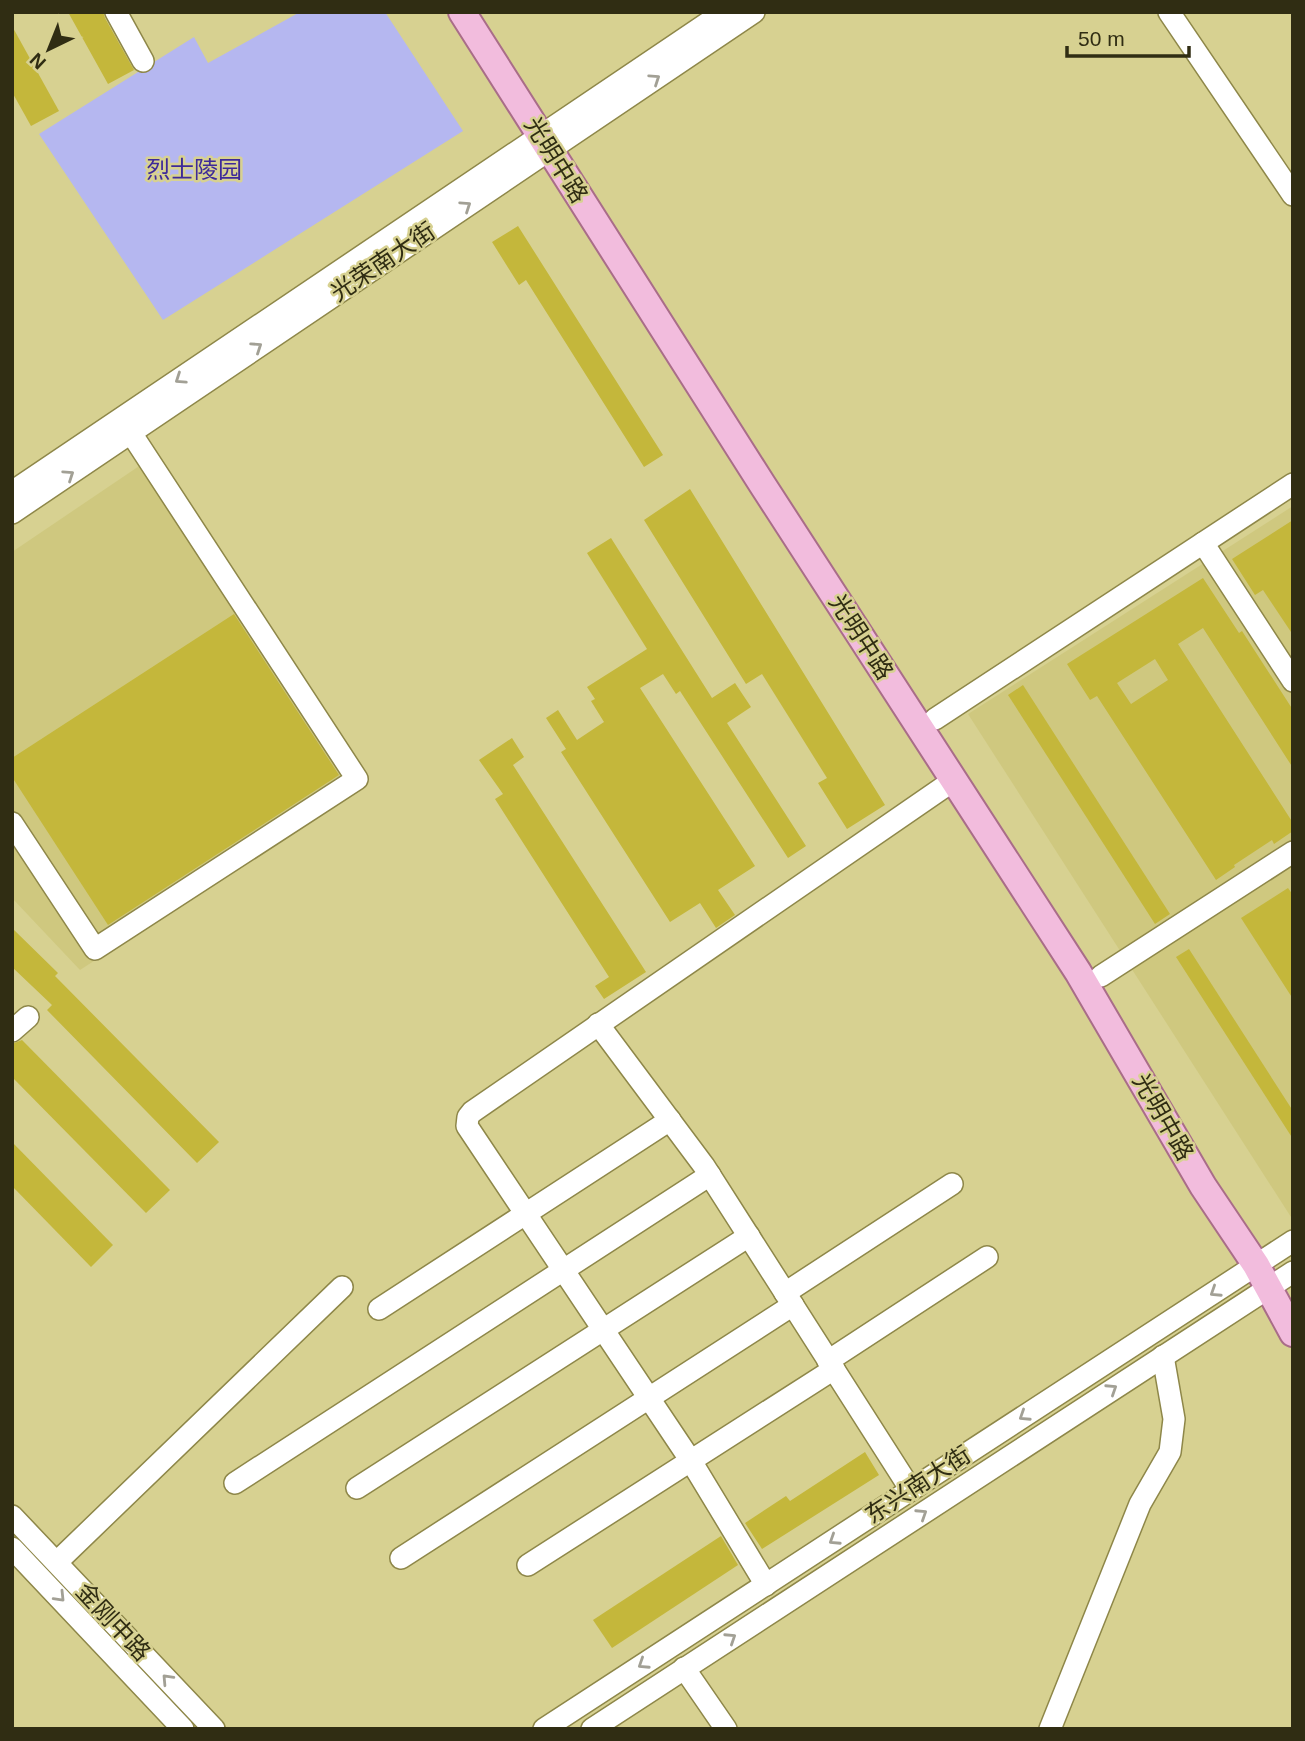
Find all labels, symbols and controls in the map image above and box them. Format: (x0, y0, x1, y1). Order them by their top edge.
north arrow (14, 14, 84, 84)
scale bar (1067, 14, 1190, 58)
text: 50 m (1078, 27, 1125, 50)
text: N (26, 49, 50, 73)
one-way arrow (647, 75, 660, 87)
street label: 光明中路 (520, 112, 593, 208)
park label: 烈士陵园 (146, 156, 242, 183)
one-way arrow (458, 202, 471, 214)
street label: 光荣南大街 (325, 217, 440, 306)
one-way arrow (250, 342, 263, 355)
one-way arrow (175, 371, 188, 383)
one-way arrow (61, 470, 74, 483)
street label: 光明中路 (824, 589, 899, 684)
street label: 光明中路 (1128, 1068, 1199, 1165)
one-way arrow (1210, 1283, 1223, 1296)
one-way arrow (1104, 1385, 1117, 1398)
one-way arrow (1019, 1408, 1032, 1421)
street label: 东兴南大街 (860, 1441, 975, 1529)
one-way arrow (914, 1509, 927, 1522)
one-way arrow (828, 1532, 841, 1545)
street label: 金刚中路 (71, 1577, 156, 1666)
one-way arrow (51, 1589, 64, 1602)
one-way arrow (723, 1634, 736, 1646)
one-way arrow (638, 1656, 651, 1669)
one-way arrow (162, 1674, 175, 1687)

